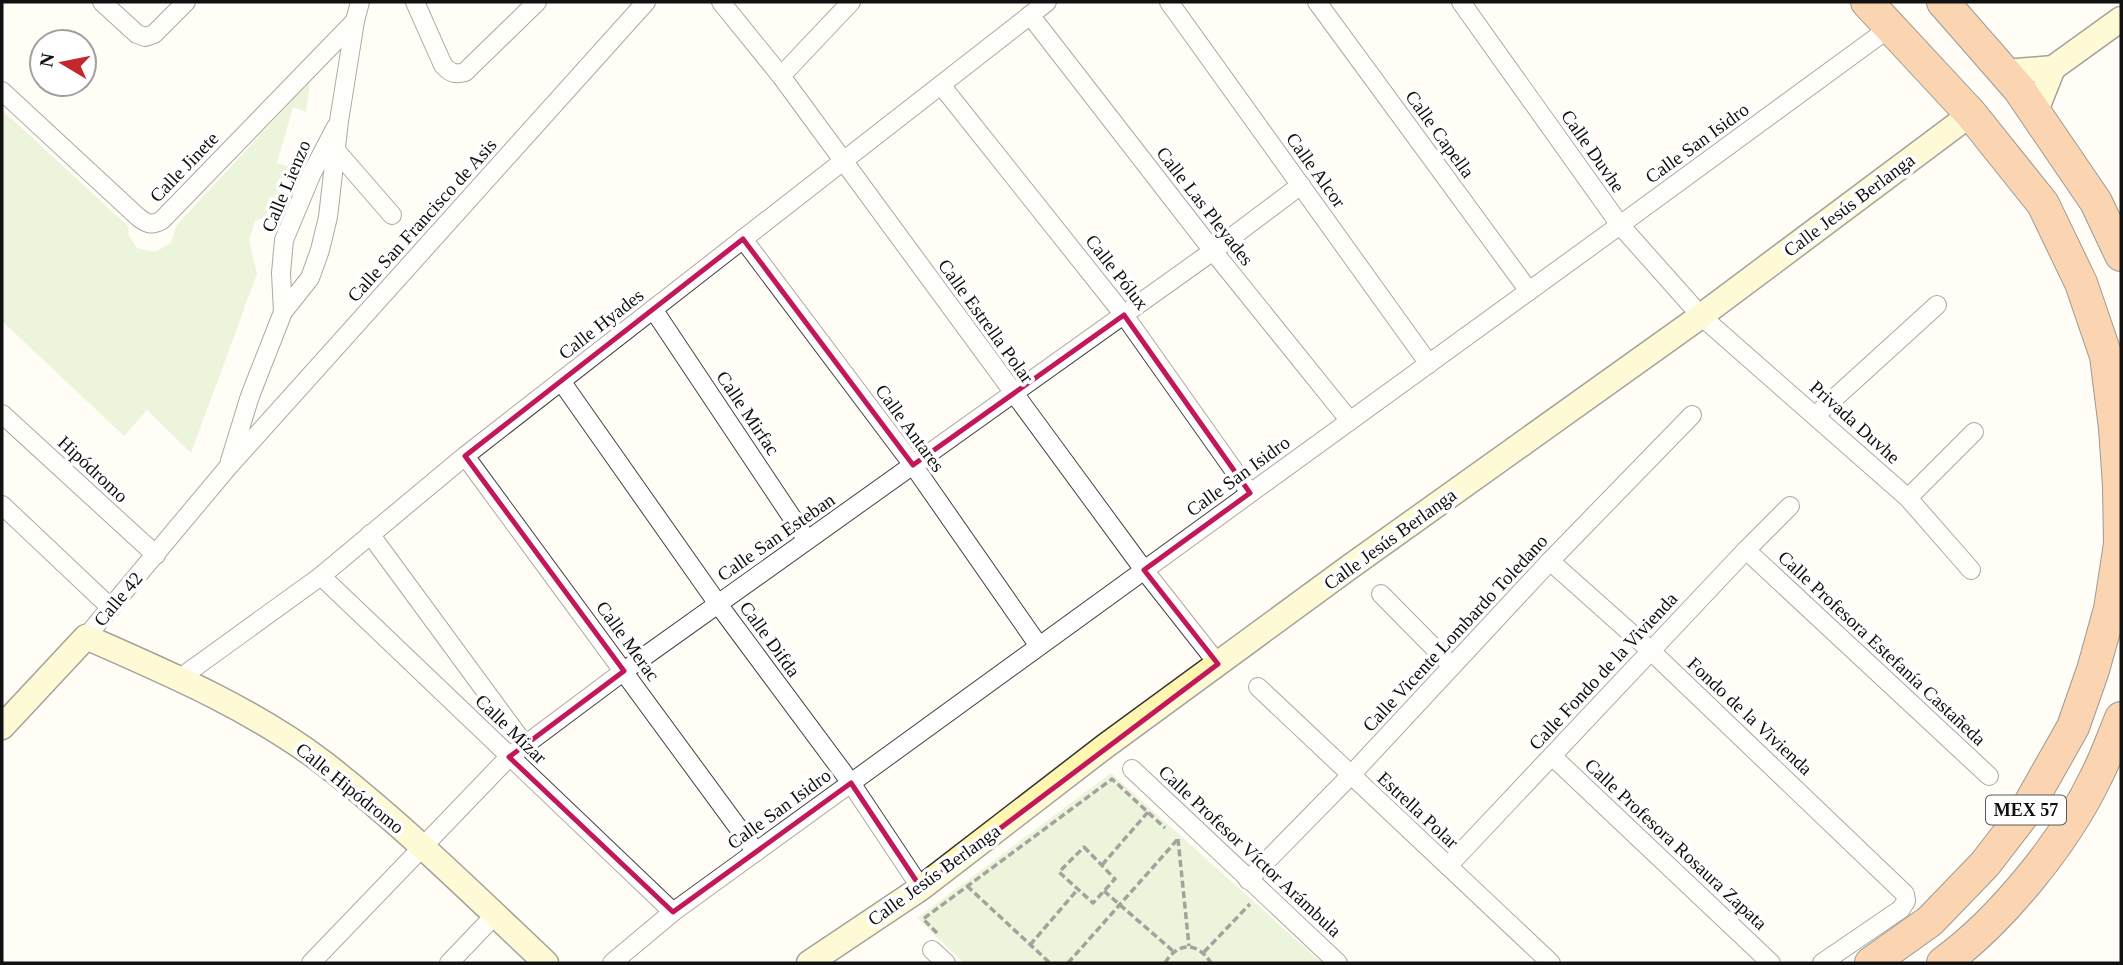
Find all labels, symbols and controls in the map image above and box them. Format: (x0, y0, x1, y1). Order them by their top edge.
north arrow (28, 28, 98, 98)
text: N (35, 51, 58, 69)
street label: Calle Capella (1401, 86, 1479, 182)
street label: Calle San Isidro (1641, 99, 1753, 187)
street label: Calle Duvhe (1557, 106, 1629, 196)
street label: Calle Jinete (145, 128, 223, 206)
street label: Calle Alcor (1282, 129, 1350, 212)
street label: Calle San Francisco de Asis (343, 134, 501, 306)
street label: Calle Lienzo (257, 137, 315, 235)
street label: Calle Las Pleyades (1152, 143, 1258, 269)
street label: Calle Jesús Berlanga (1779, 149, 1919, 261)
street label: Calle Pólux (1081, 230, 1153, 314)
street label: Calle Estrella Polar (934, 255, 1038, 387)
street label: Calle Hyades (554, 284, 648, 364)
street label: Calle Mirfac (712, 367, 784, 459)
street label: Privada Duvhe (1806, 376, 1904, 468)
street label: Calle Antares (871, 380, 949, 476)
street label: Hipódromo (54, 431, 132, 507)
street label: Calle San Isidro (1182, 432, 1294, 520)
street label: Calle Jesús Berlanga (1320, 484, 1461, 594)
street label: Calle San Esteban (713, 488, 839, 585)
street label: Calle Vicente Lombardo Toledano (1358, 530, 1552, 736)
street label: Calle Profesora Estefanía Castañeda (1774, 546, 1990, 750)
street label: Calle 42 (89, 568, 147, 630)
street label: Calle Fondo de la Vivienda (1525, 588, 1682, 754)
street label: Calle Merac (592, 597, 664, 685)
street label: Calle Difda (736, 597, 805, 681)
street label: Fondo de la Vivienda (1683, 653, 1817, 780)
street label: Calle Mizar (471, 690, 551, 768)
street label: Calle Hipódromo (292, 738, 408, 838)
street label: Calle Profesora Rosaura Zapata (1581, 754, 1772, 934)
street label: Calle Profesor Víctor Arámbula (1154, 761, 1346, 942)
street label: Calle San Isidro (723, 765, 835, 853)
street label: Estrella Polar (1373, 767, 1463, 853)
road number: MEX 57 (1986, 796, 2066, 824)
street label: Calle Jesús Berlanga (864, 820, 1005, 930)

